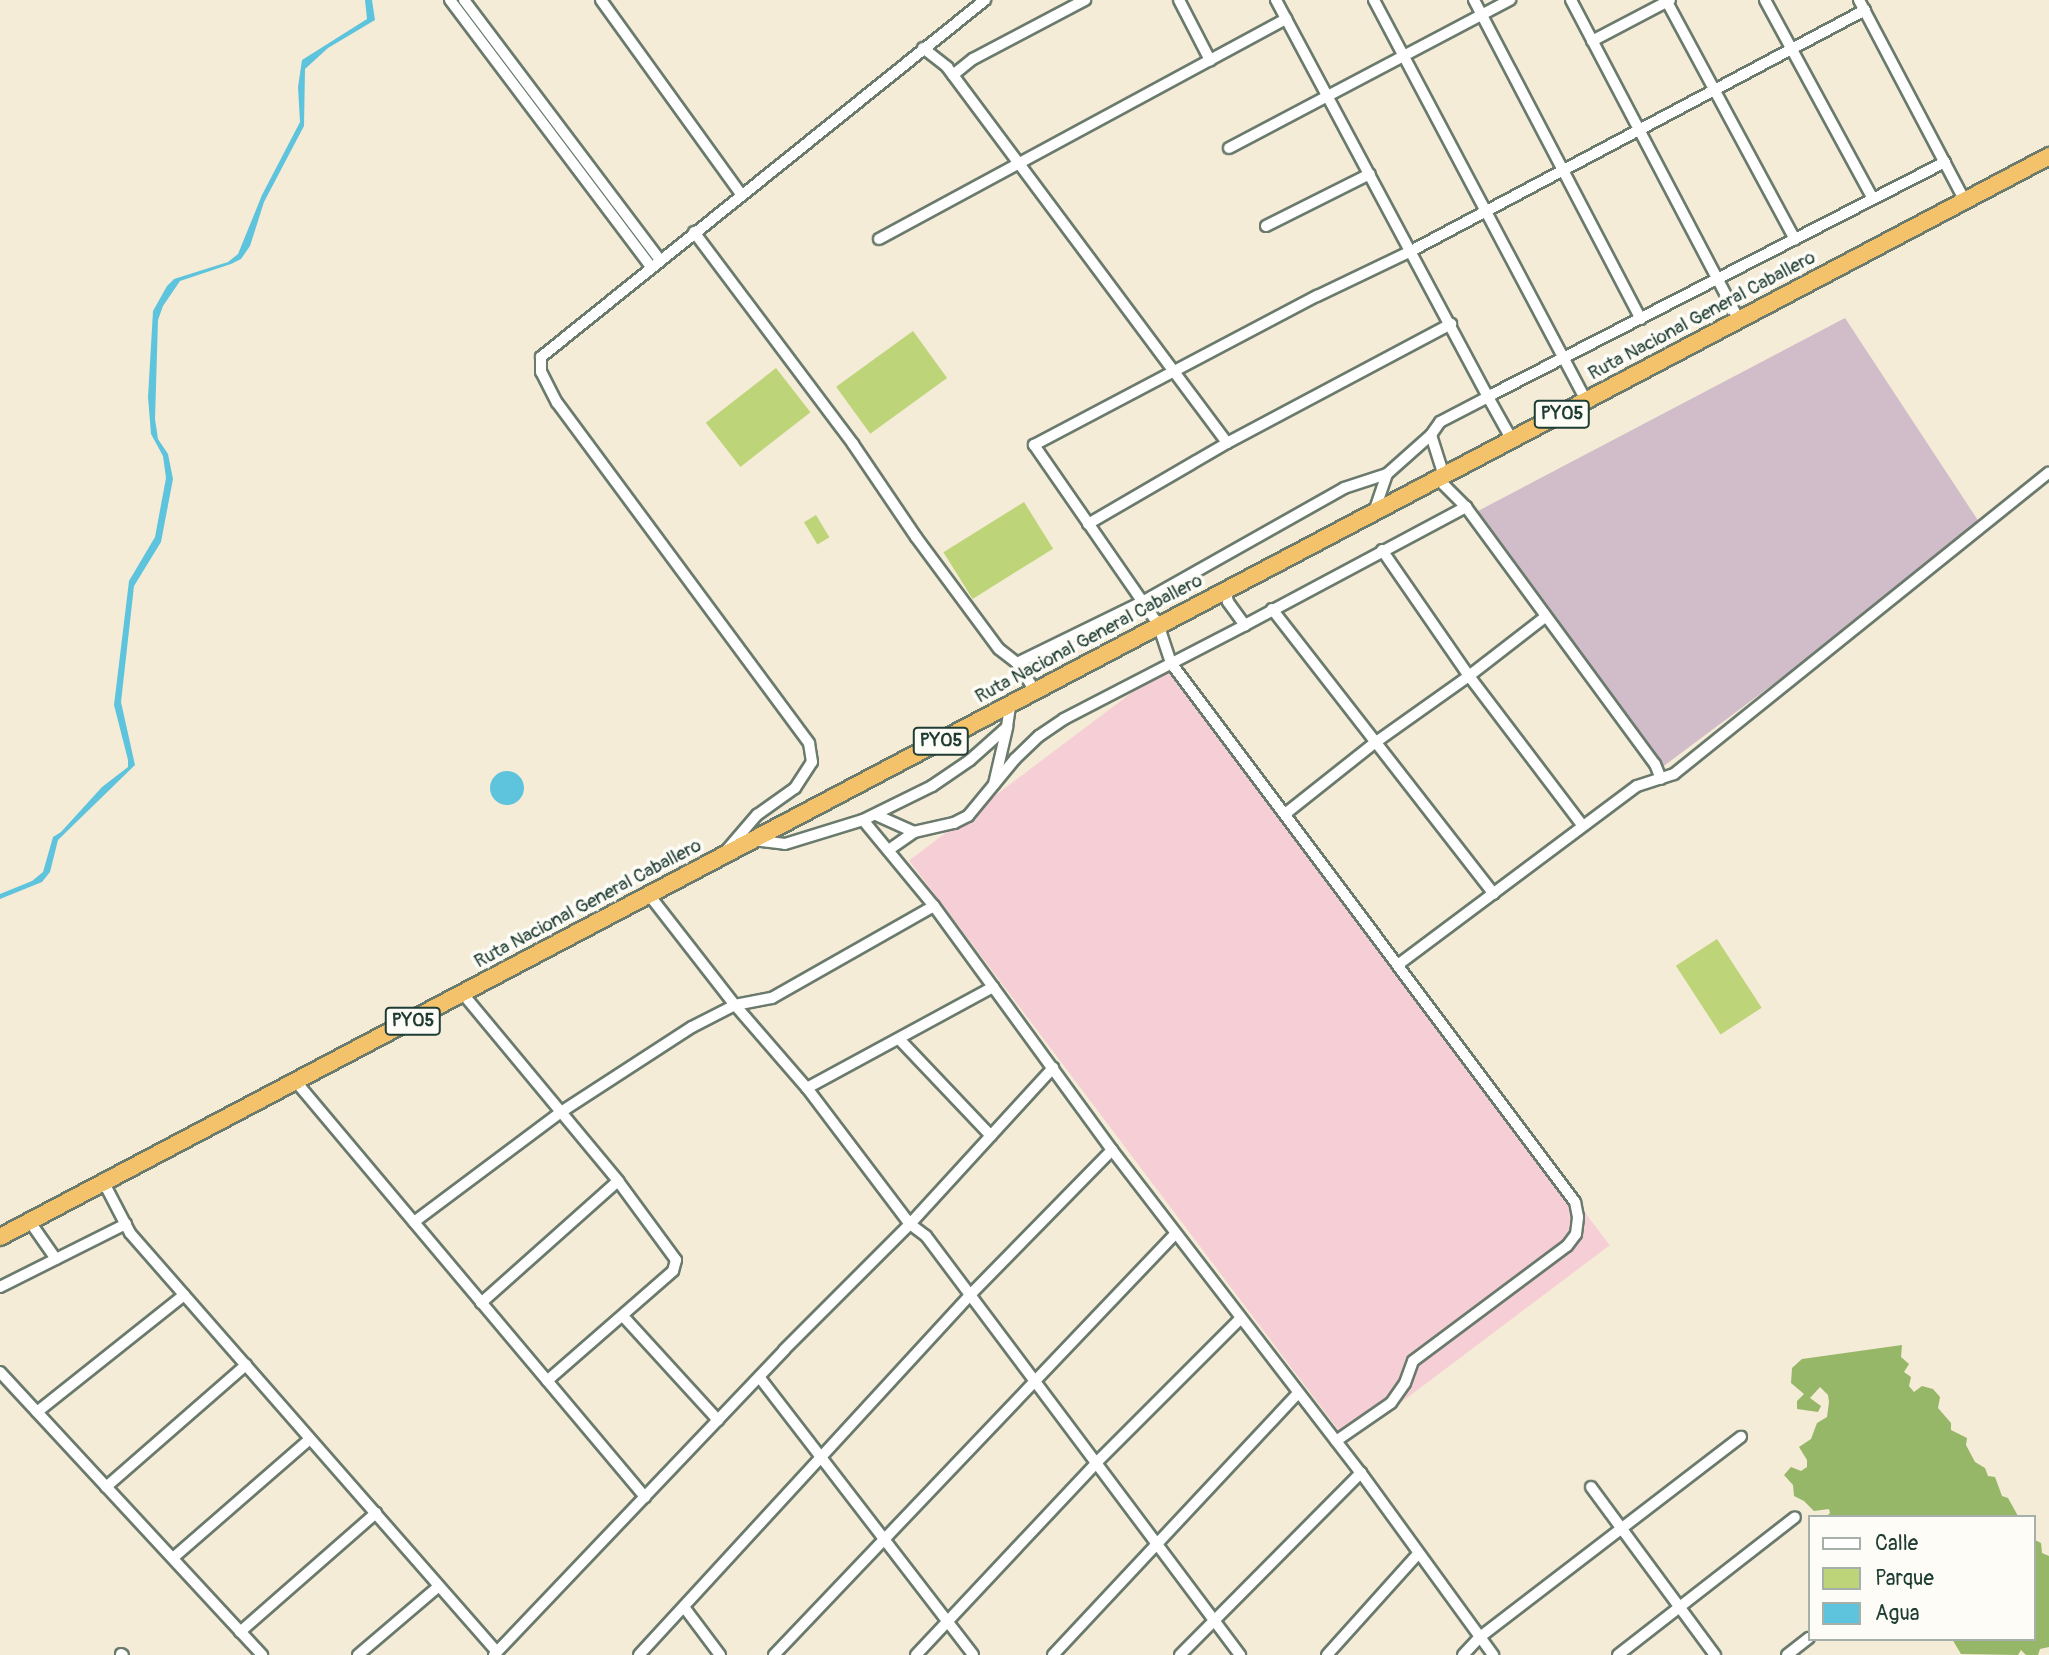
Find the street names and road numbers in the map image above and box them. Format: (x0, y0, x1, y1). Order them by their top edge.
street label: Ruta Nacional General Caballero (1585, 246, 1819, 386)
road number: PY05 (1532, 400, 1592, 428)
street label: Ruta Nacional General Caballero (972, 569, 1206, 709)
road number: PY05 (911, 726, 971, 756)
street label: Ruta Nacional General Caballero (471, 834, 705, 974)
road number: PY05 (383, 1006, 443, 1036)

